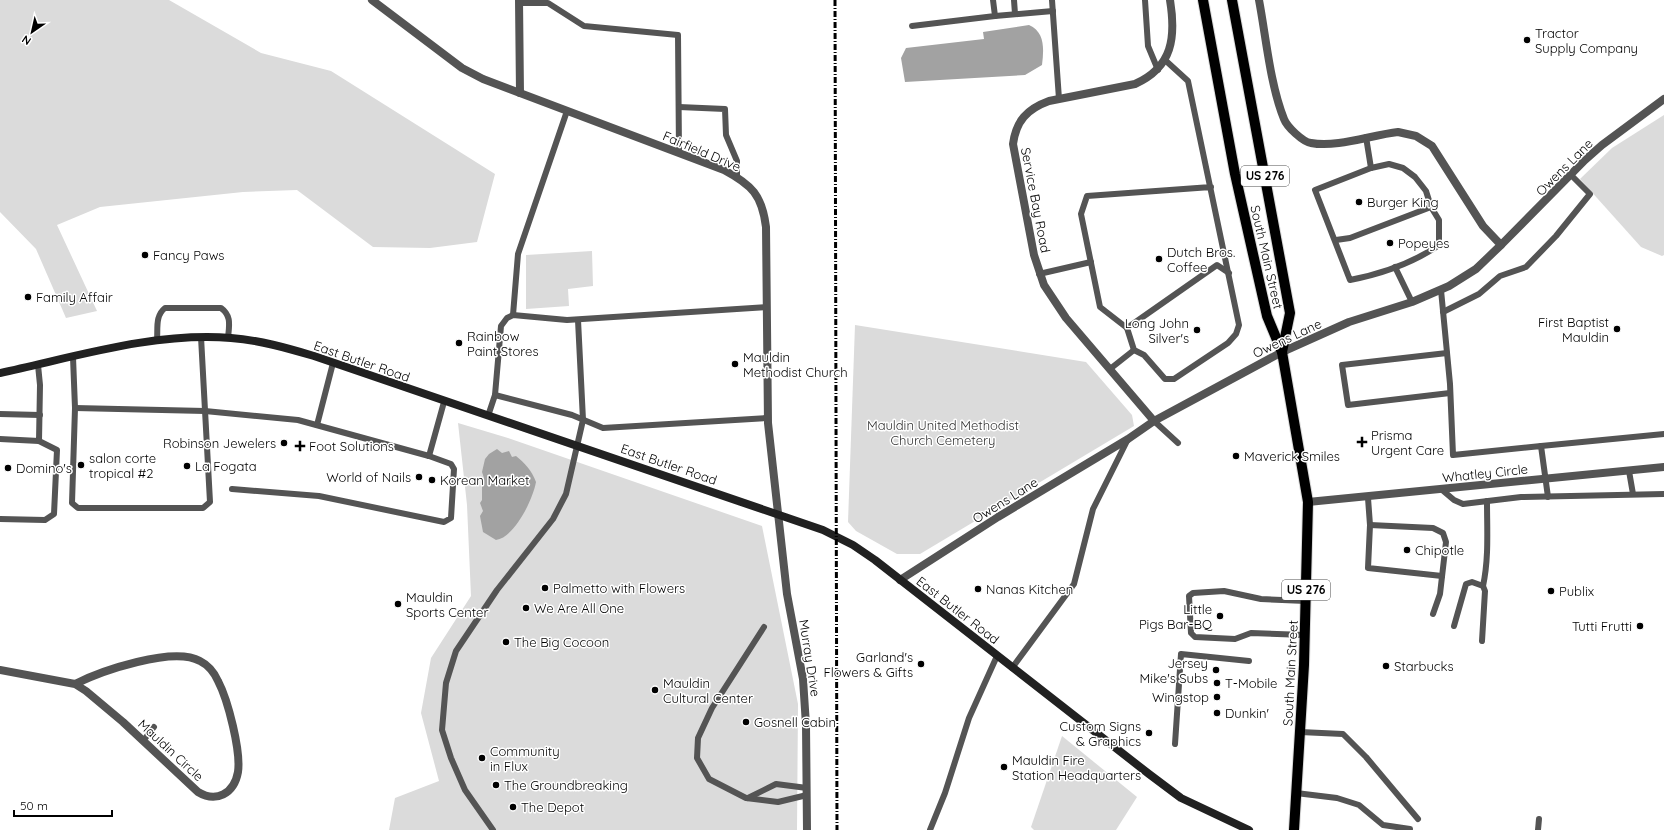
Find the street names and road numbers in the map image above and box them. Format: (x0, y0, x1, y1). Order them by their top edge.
street label: Fairfield Drive (661, 127, 743, 175)
street label: Owens Lane (1532, 135, 1596, 199)
street label: Service Bay Road (1018, 146, 1054, 254)
road number: US 276 (1241, 166, 1289, 186)
street label: South Main Street (1247, 204, 1287, 310)
street label: Owens Lane (1250, 315, 1324, 361)
street label: East Butler Road (312, 337, 412, 385)
street label: East Butler Road (619, 440, 719, 488)
street label: Whatley Circle (1441, 461, 1529, 485)
street label: Owens Lane (969, 474, 1041, 526)
street label: East Butler Road (913, 573, 1003, 647)
road number: US 276 (1282, 580, 1330, 600)
street label: Murray Drive (796, 618, 824, 698)
street label: South Main Street (1279, 620, 1301, 726)
street label: Mauldin Circle (135, 716, 207, 784)

